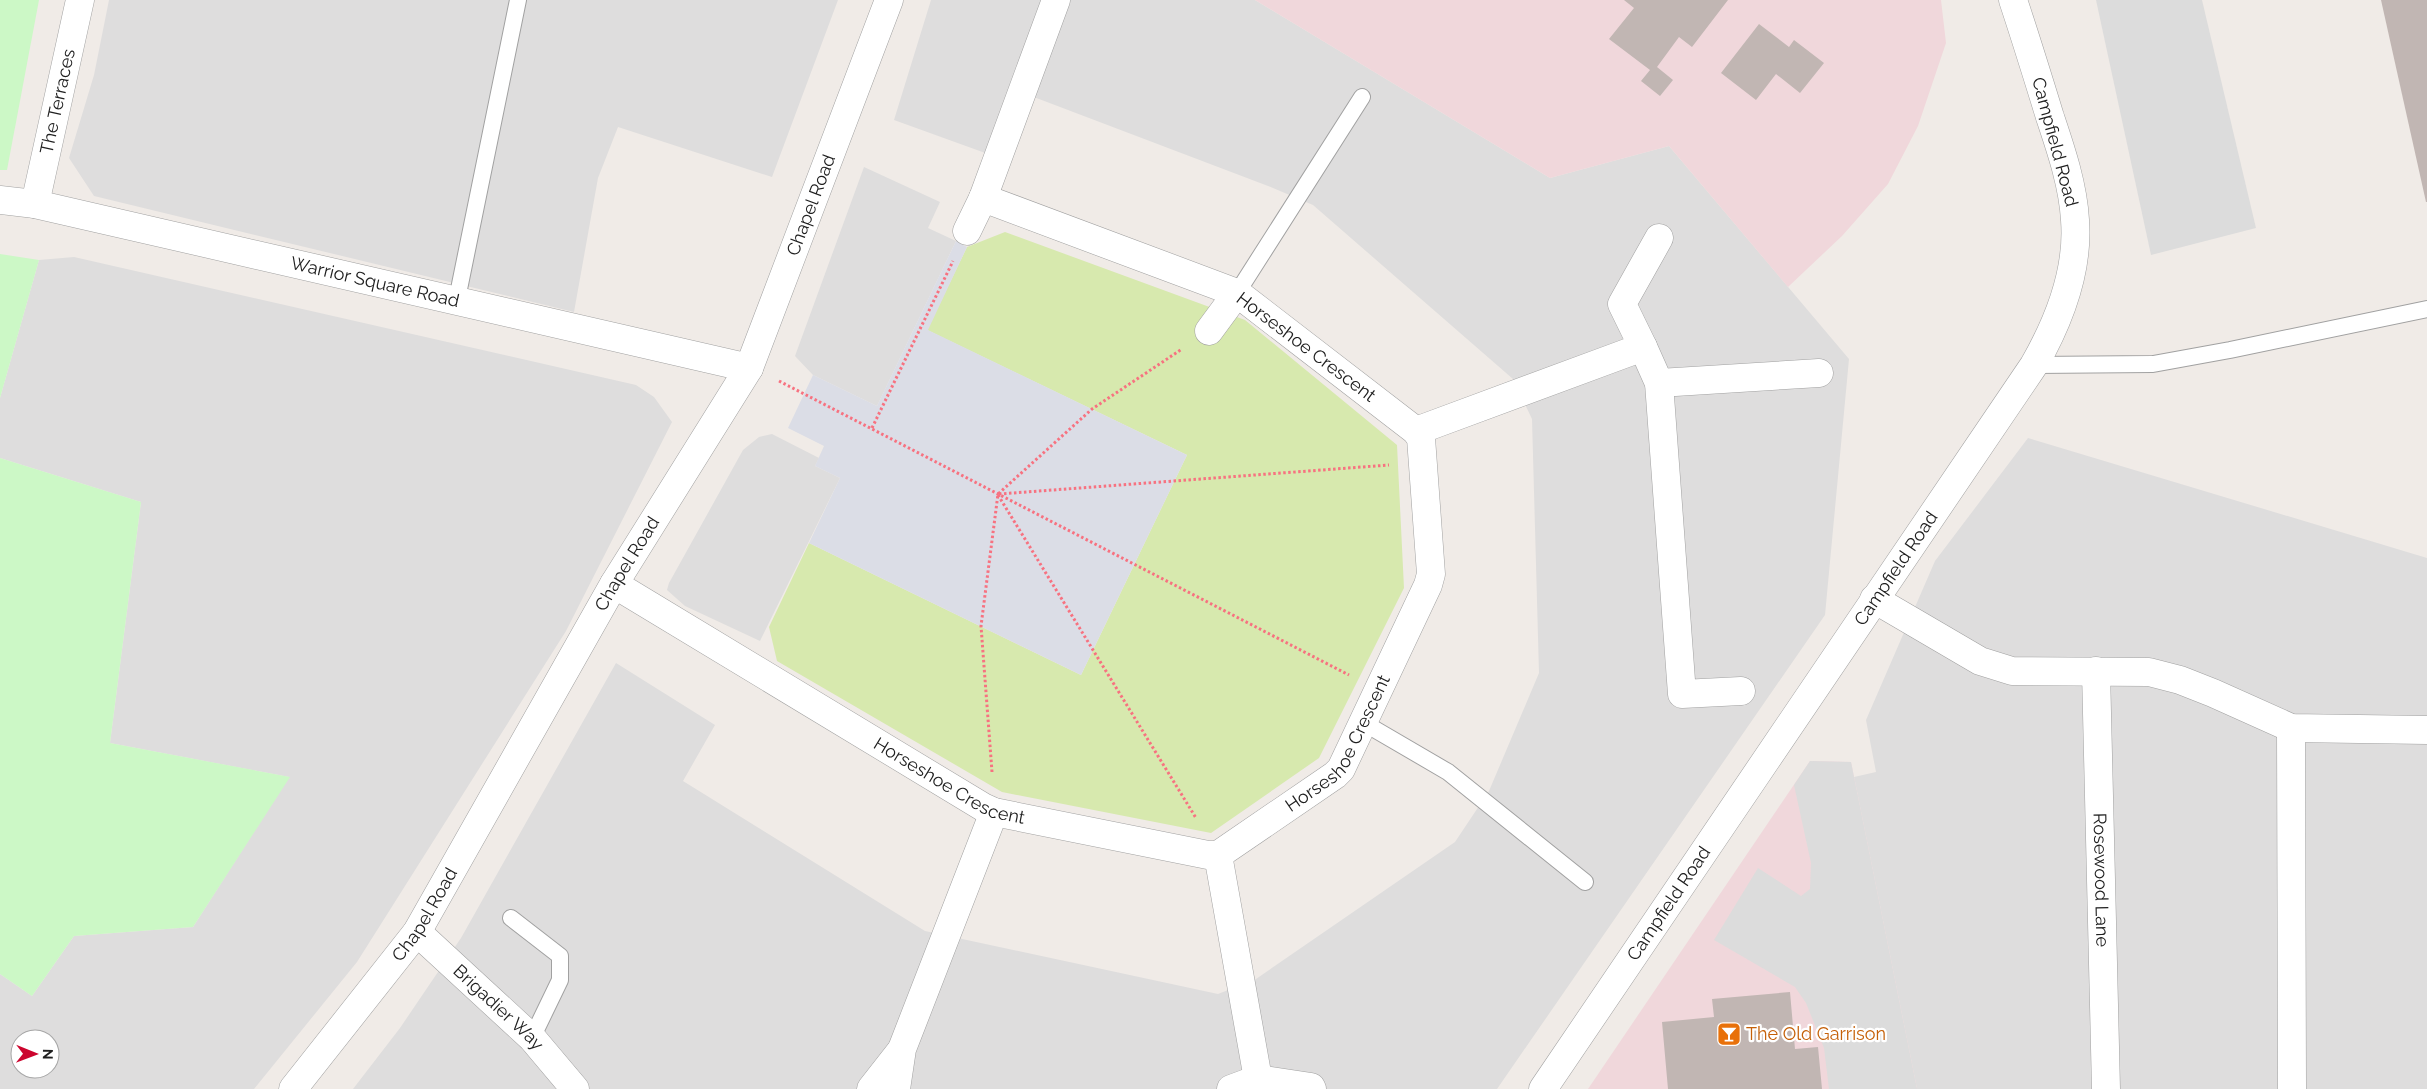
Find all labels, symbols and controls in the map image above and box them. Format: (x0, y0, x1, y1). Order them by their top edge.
street label: The Terraces (35, 46, 79, 156)
street label: Campfield Road (2028, 75, 2083, 209)
street label: Chapel Road (782, 151, 839, 258)
street label: Warrior Square Road (289, 252, 461, 311)
street label: Horseshoe Crescent (1233, 287, 1380, 406)
street label: Campfield Road (1850, 507, 1942, 629)
street label: Chapel Road (590, 513, 663, 614)
street label: Horseshoe Crescent (1281, 671, 1394, 816)
street label: Horseshoe Crescent (870, 733, 1027, 828)
street label: Rosewood Lane (2089, 813, 2114, 948)
street label: Campfield Road (1622, 842, 1714, 964)
street label: Chapel Road (387, 864, 461, 965)
street label: Brigadier Way (449, 960, 549, 1054)
bar icon: The Old Garrison (1716, 1021, 1742, 1047)
place label: The Old Garrison (1746, 1023, 1886, 1044)
north arrow (10, 1029, 60, 1079)
text: N (40, 1049, 56, 1060)

